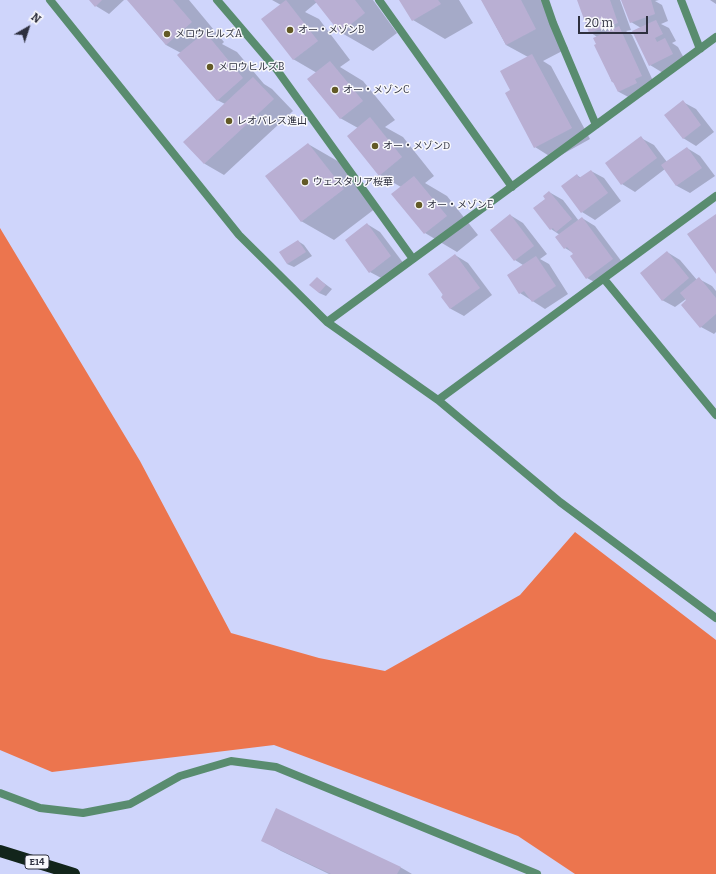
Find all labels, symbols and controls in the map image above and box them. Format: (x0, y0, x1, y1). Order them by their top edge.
north arrow (8, 8, 48, 48)
scale bar (580, 8, 650, 34)
text: N (28, 11, 43, 26)
text: 20 m (585, 16, 613, 30)
place label: オー・メゾンB (298, 24, 364, 36)
marker: オー・メゾンB (285, 25, 295, 35)
place label: メロウヒルズA (175, 28, 242, 40)
marker: メロウヒルズA (162, 29, 172, 39)
place label: メロウヒルズB (218, 61, 284, 73)
marker: メロウヒルズB (205, 62, 215, 72)
place label: オー・メゾンC (343, 84, 409, 96)
marker: オー・メゾンC (330, 85, 340, 95)
place label: レオパレス進山 (237, 115, 307, 127)
marker: レオパレス進山 (224, 116, 234, 126)
place label: オー・メゾンD (383, 140, 450, 152)
marker: オー・メゾンD (370, 141, 380, 151)
place label: ウェスタリア桜華 (313, 176, 393, 188)
marker: ウェスタリア桜華 (300, 177, 310, 187)
place label: オー・メゾンE (427, 199, 493, 211)
marker: オー・メゾンE (414, 200, 424, 210)
road number: E14 (25, 855, 49, 869)

